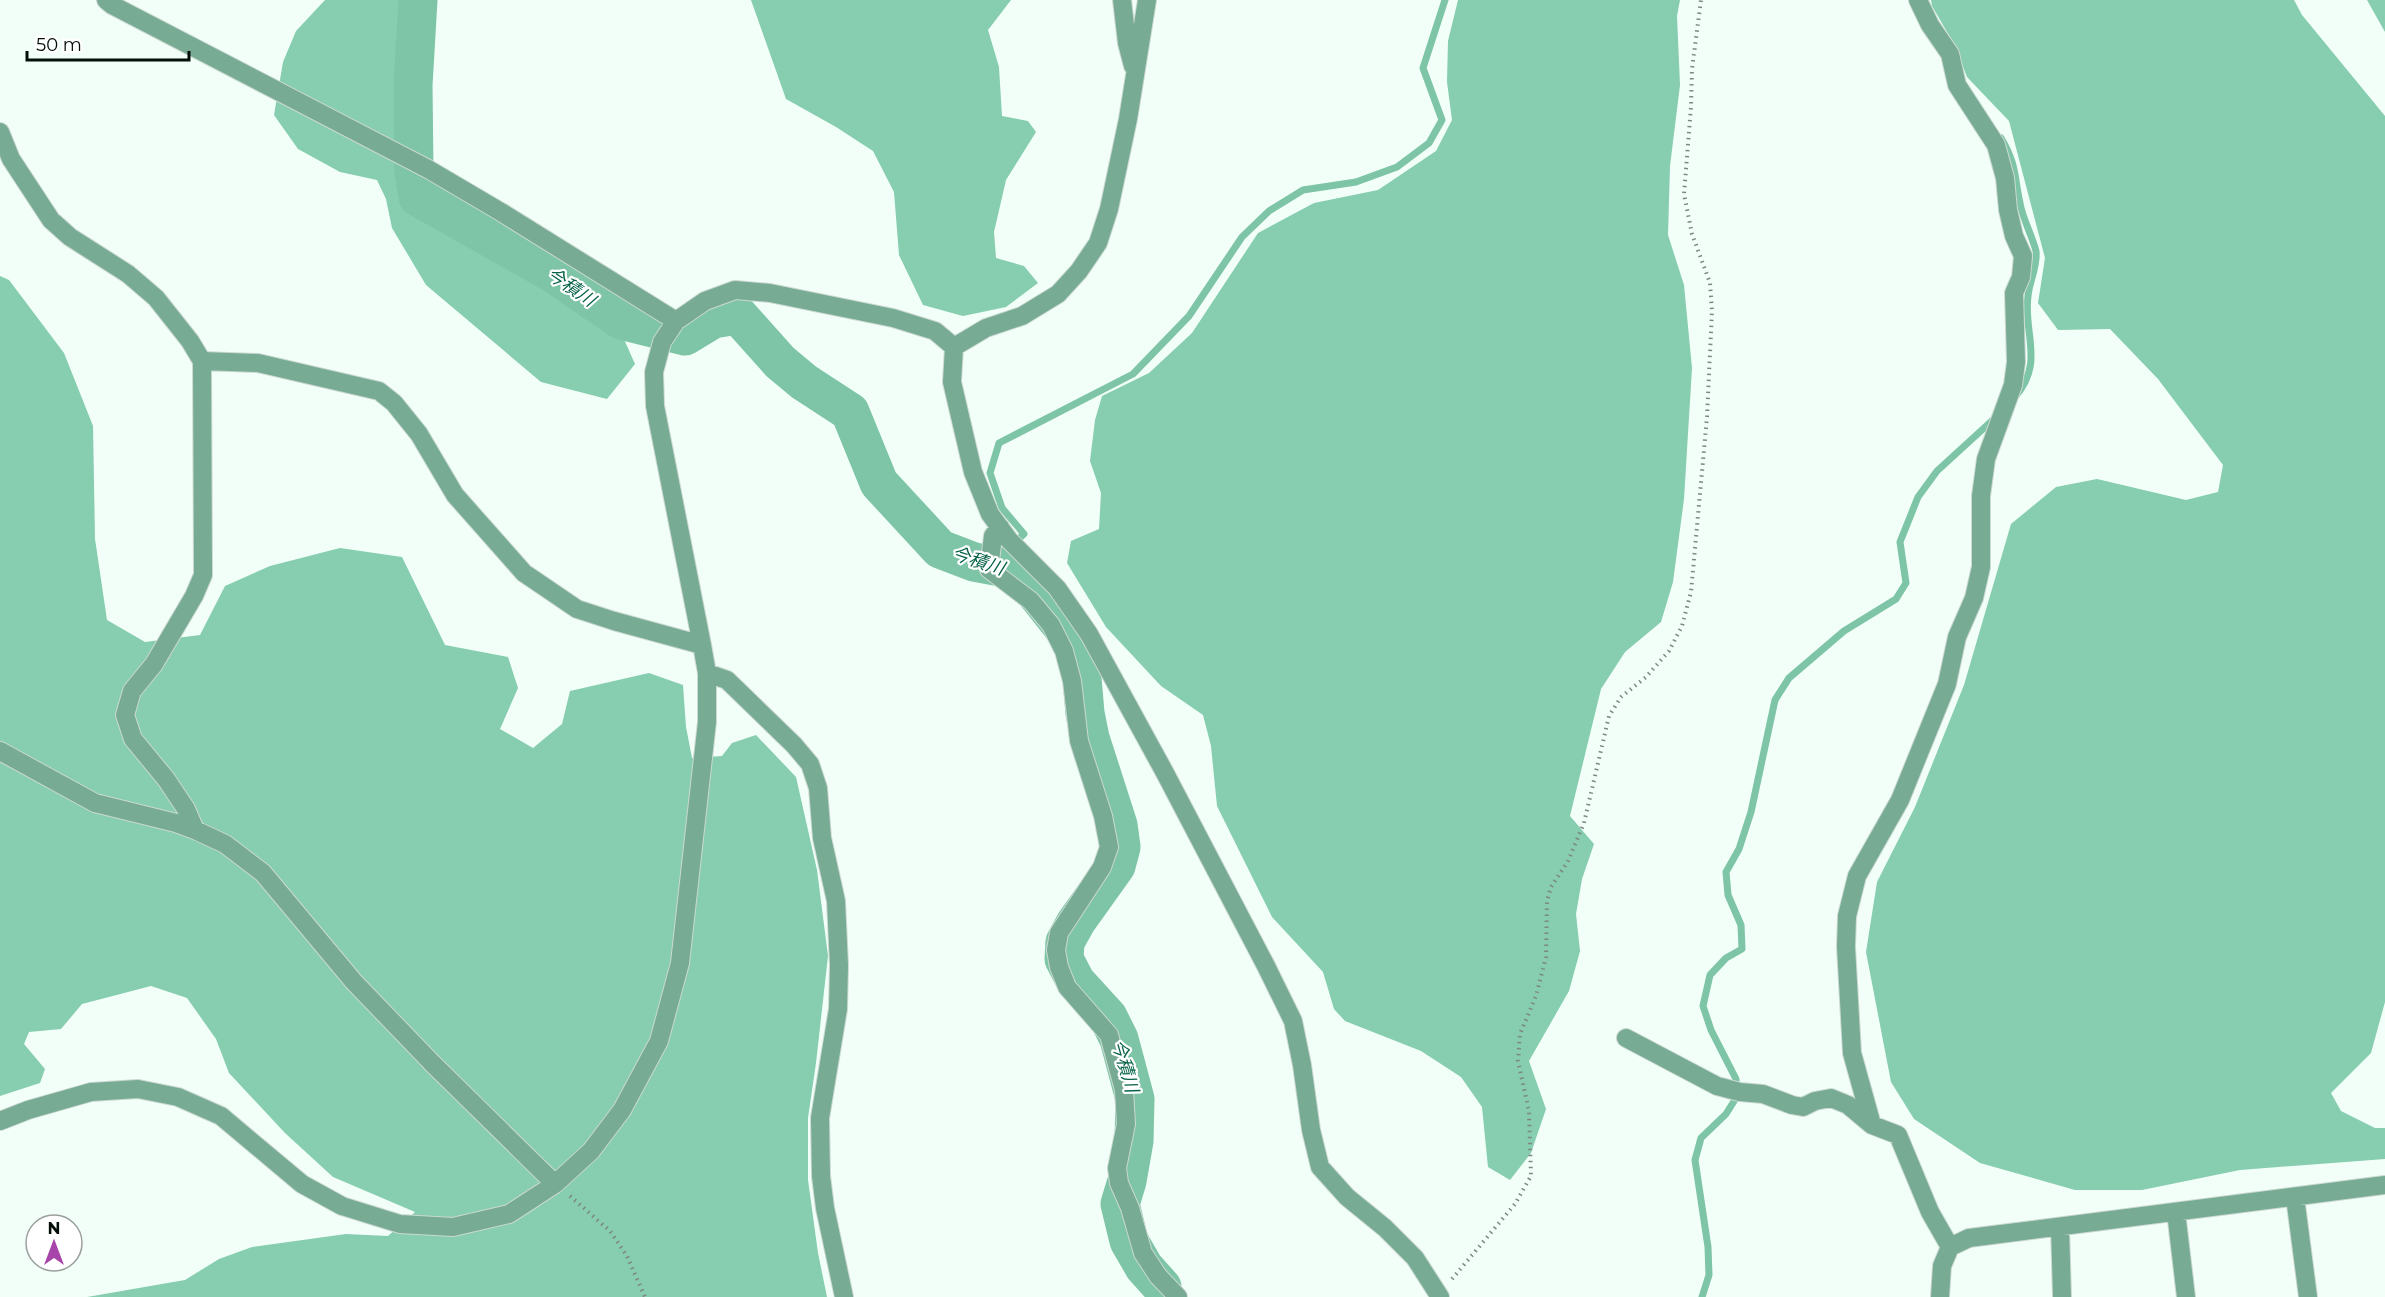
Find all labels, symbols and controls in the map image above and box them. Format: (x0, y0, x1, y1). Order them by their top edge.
scale bar (27, 24, 189, 62)
text: 50 m (36, 34, 82, 56)
water label: 今積川 (542, 263, 601, 312)
water label: 今積川 (949, 542, 1009, 580)
water label: 今積川 (1107, 1037, 1144, 1097)
north arrow (24, 1213, 84, 1273)
text: N (48, 1219, 60, 1238)

